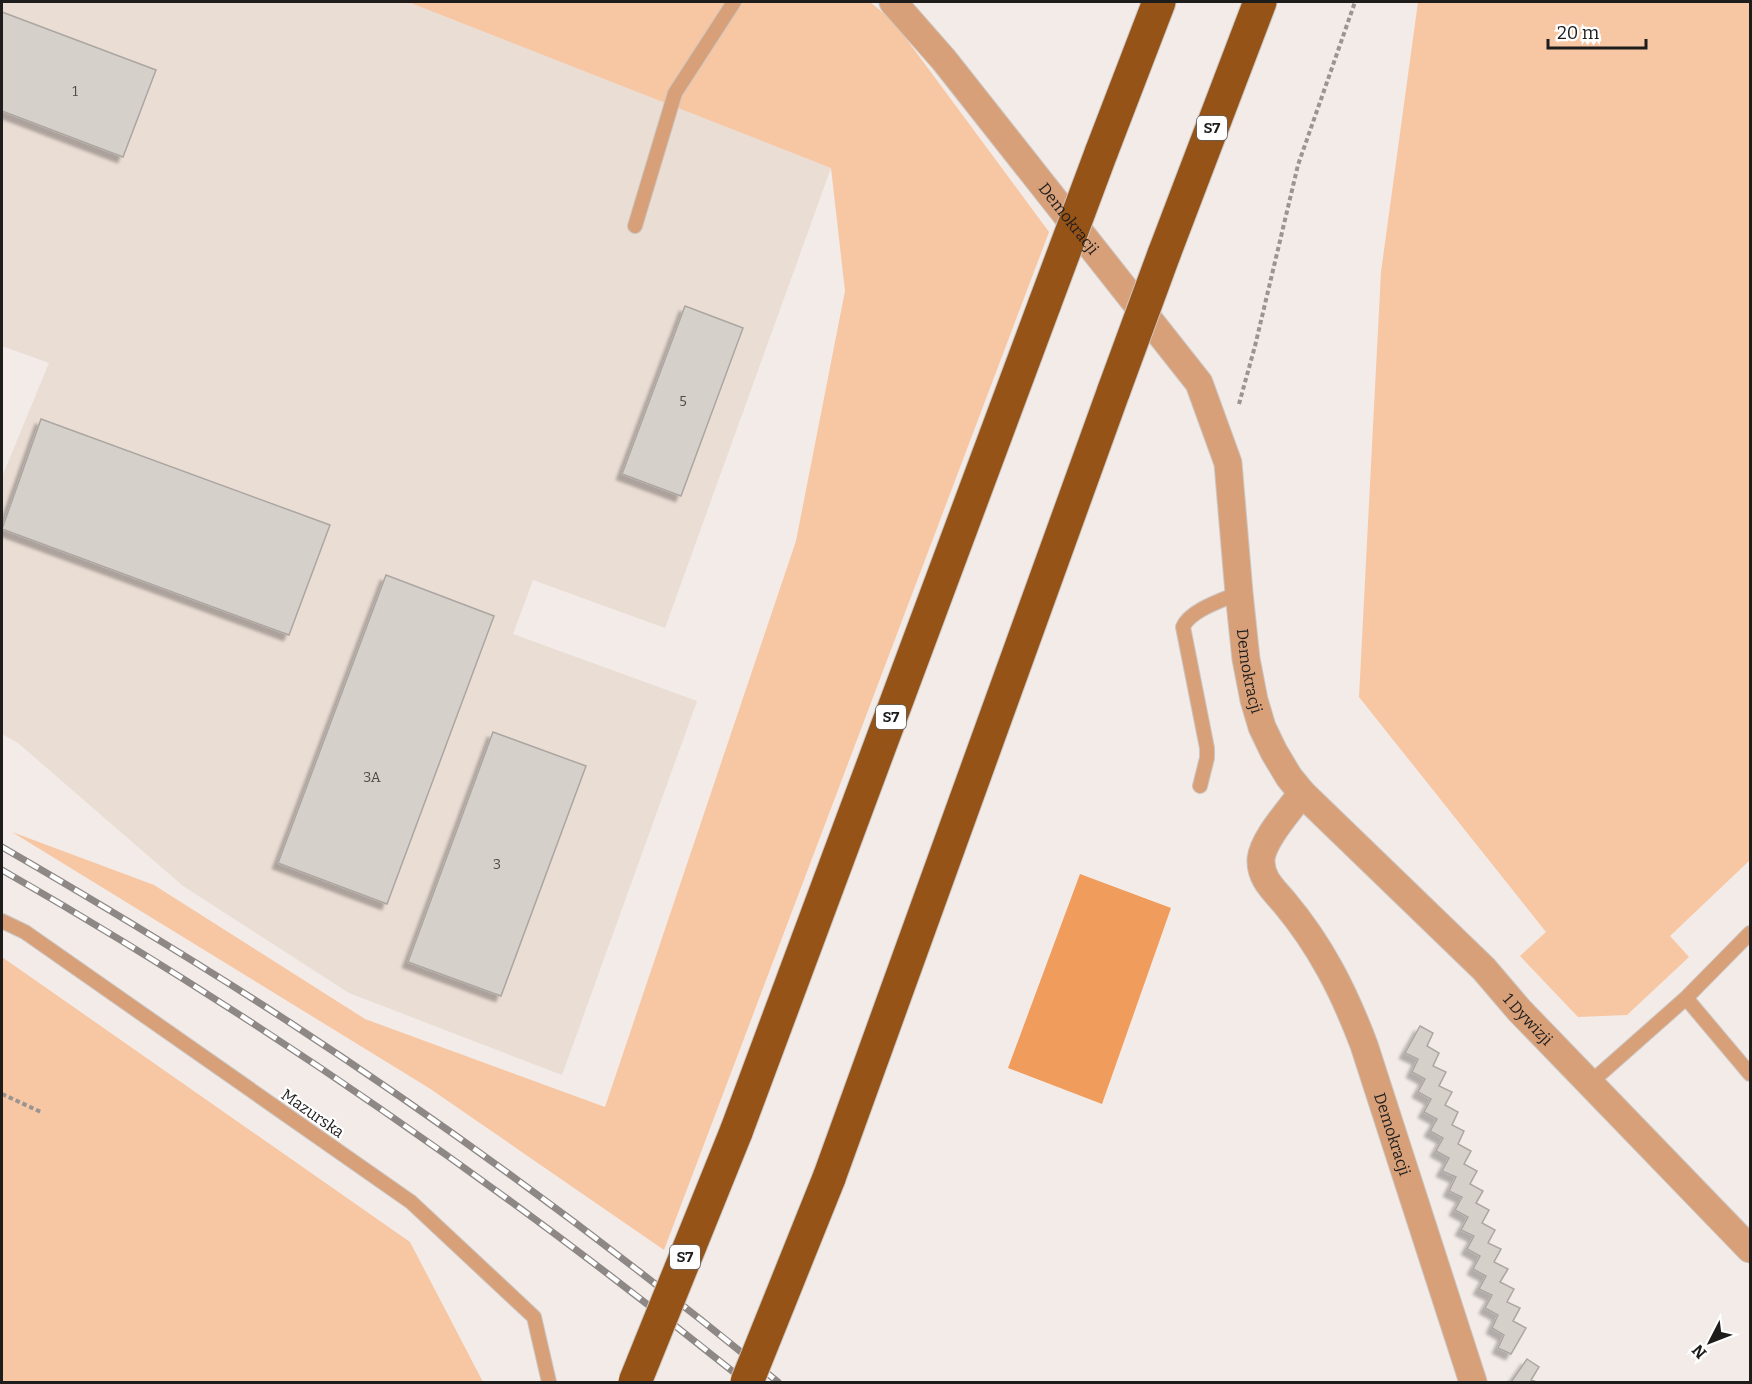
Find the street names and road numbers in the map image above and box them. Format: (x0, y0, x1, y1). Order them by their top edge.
road number: S7 (1197, 116, 1227, 140)
street label: Demokracji (1035, 179, 1103, 258)
street label: Demokracji (1233, 628, 1267, 716)
road number: S7 (876, 705, 906, 729)
street label: 1 Dywizji (1499, 990, 1557, 1049)
street label: Mazurska (278, 1085, 348, 1142)
street label: Demokracji (1370, 1090, 1415, 1178)
road number: S7 (670, 1245, 700, 1269)

